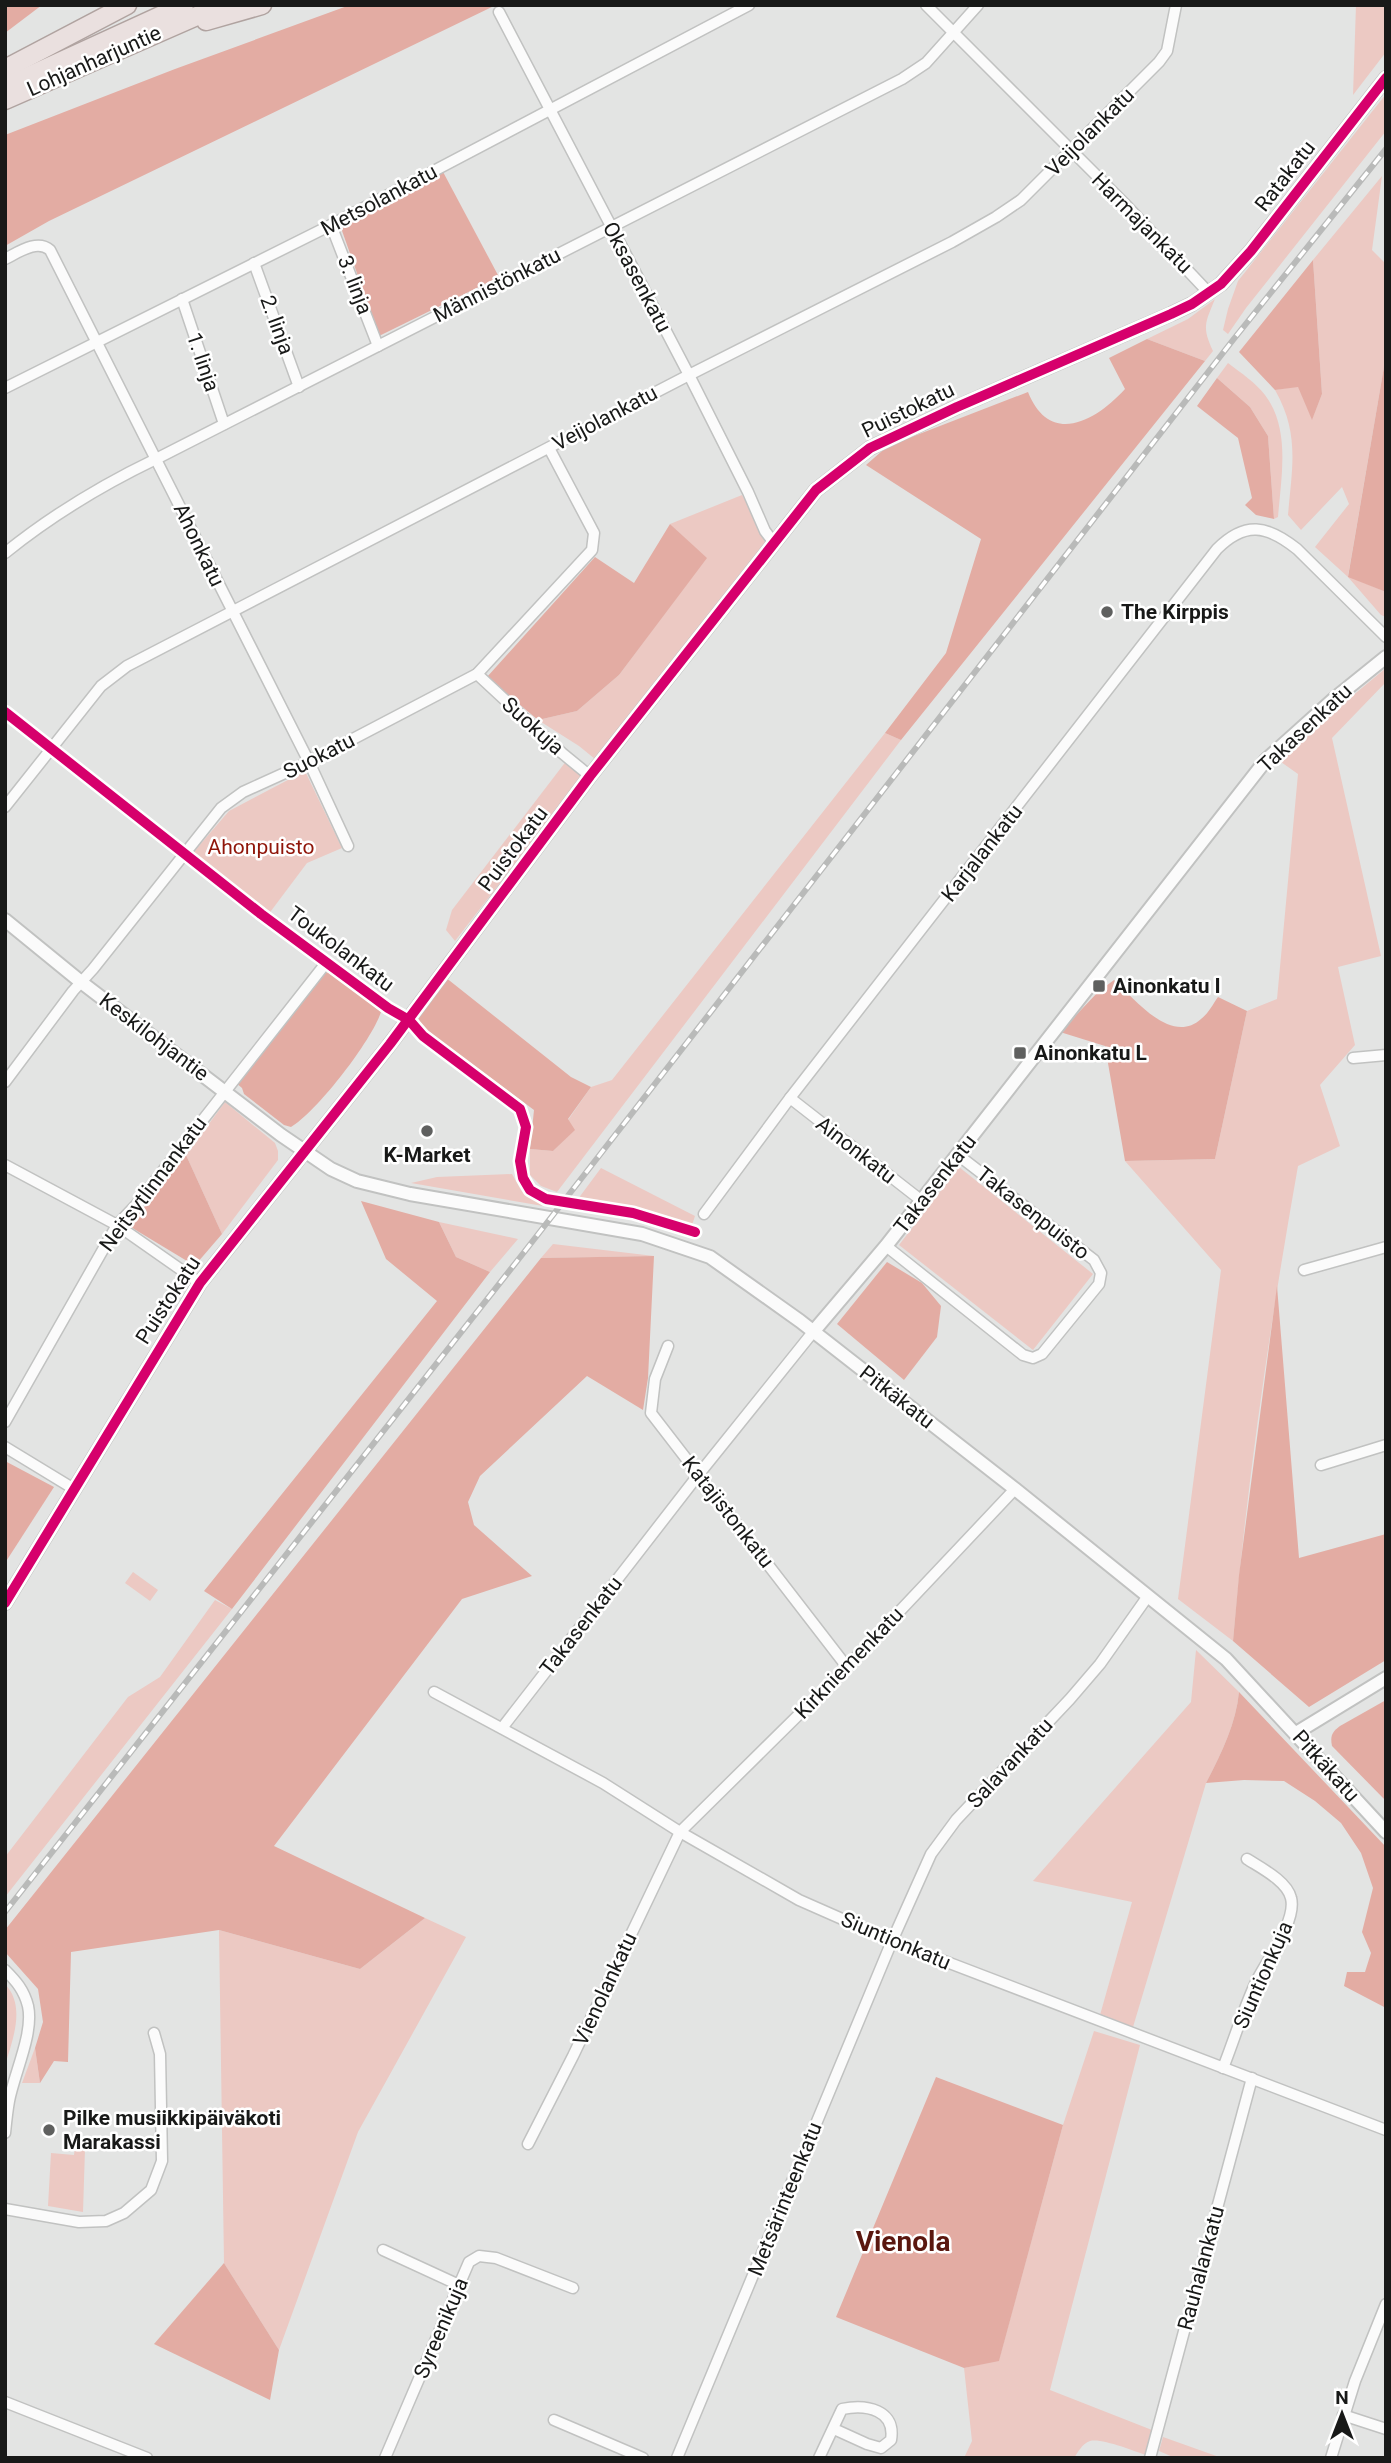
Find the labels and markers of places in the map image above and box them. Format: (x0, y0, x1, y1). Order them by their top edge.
place label: The Kirppis (1121, 600, 1229, 624)
marker: The Kirppis (1099, 604, 1115, 620)
place label: Ainonkatu I (1113, 974, 1221, 998)
marker: Ainonkatu I (1091, 978, 1107, 994)
place label: Ainonkatu L (1034, 1041, 1147, 1065)
marker: Ainonkatu L (1012, 1045, 1028, 1061)
marker: K-Market (419, 1123, 435, 1139)
place label: K-Market (383, 1143, 471, 1167)
place label: Pilke musiikkipäiväkoti Marakassi (63, 2106, 281, 2154)
marker: Pilke musiikkipäiväkoti Marakassi (41, 2122, 57, 2138)

